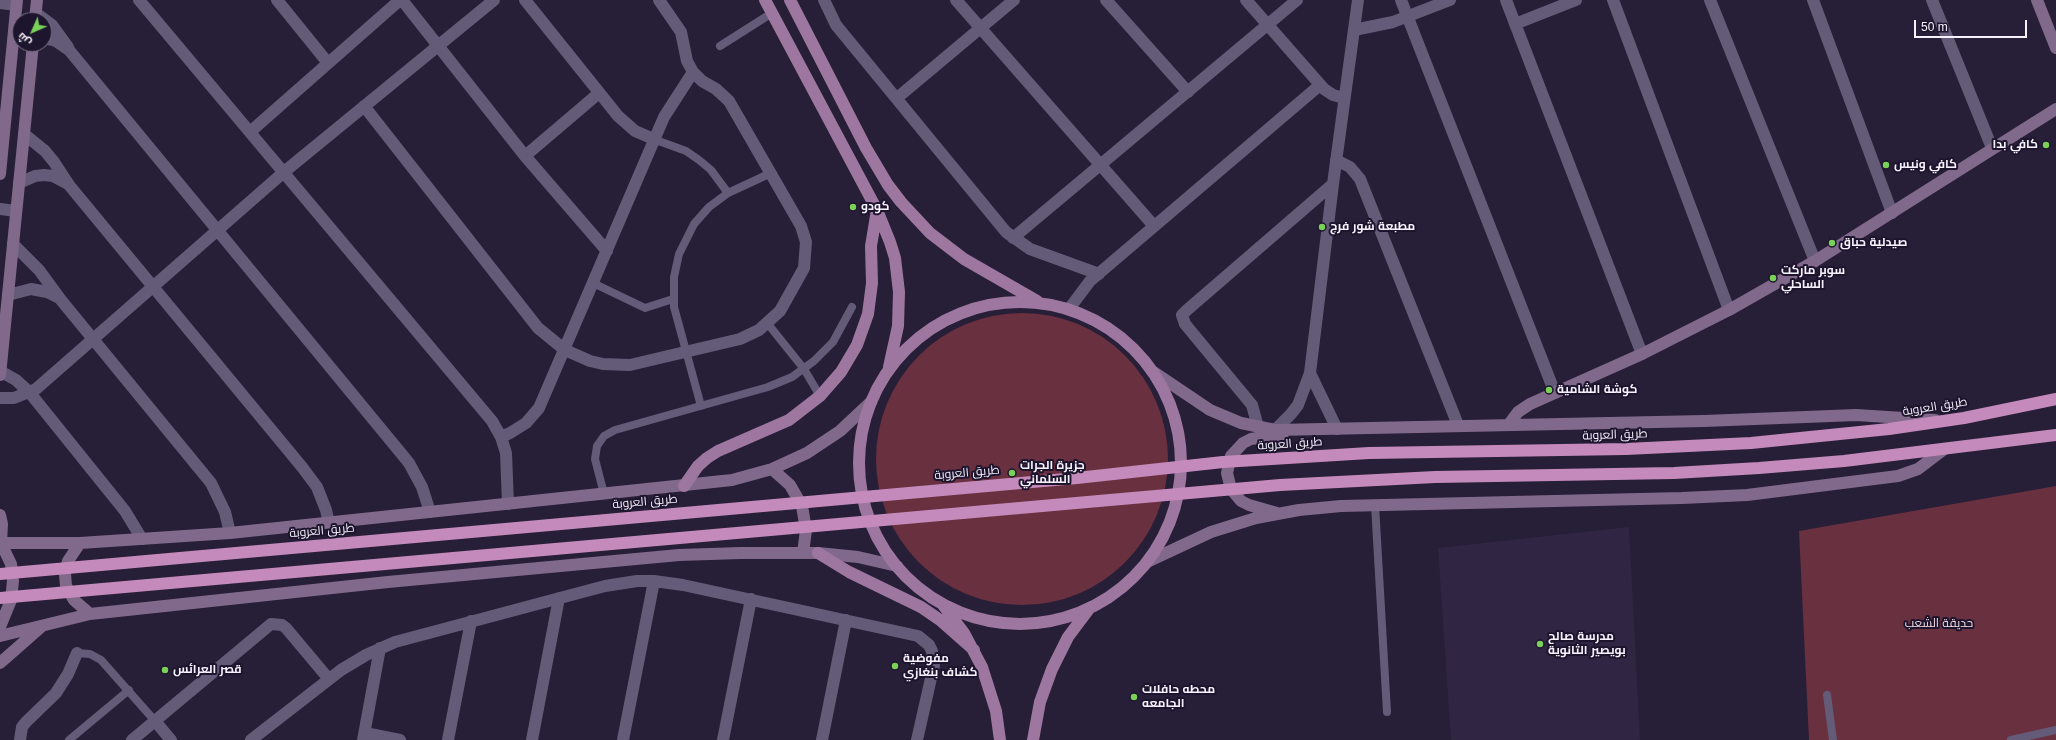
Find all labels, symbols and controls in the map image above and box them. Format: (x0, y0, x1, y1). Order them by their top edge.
north arrow (12, 12, 52, 52)
scale bar (1916, 12, 2029, 38)
text: 50 m (1921, 20, 1948, 34)
text: ش (15, 31, 33, 49)
place label: كافي بدا (1992, 138, 2038, 152)
marker: كافي بدا (2041, 140, 2051, 150)
place label: كافي ونيس (1894, 158, 1957, 172)
marker: كافي ونيس (1881, 160, 1891, 170)
place label: كودو (861, 200, 889, 214)
marker: كودو (848, 202, 858, 212)
place label: مطبعة شور فرج (1330, 220, 1415, 234)
marker: مطبعة شور فرج (1317, 222, 1327, 232)
place label: صيدلية حباق (1840, 236, 1907, 250)
marker: صيدلية حباق (1827, 238, 1837, 248)
place label: سوبر ماركت الساحلي (1781, 264, 1845, 292)
marker: سوبر ماركت الساحلي (1768, 273, 1778, 283)
place label: كوشة الشامية (1557, 383, 1637, 397)
marker: كوشة الشامية (1544, 385, 1554, 395)
street label: طريق العروبة (1902, 395, 1968, 419)
street label: طريق العروبة (1582, 427, 1648, 443)
street label: طريق العروبة (1257, 435, 1323, 453)
place label: جزيرة الجرات السلماني (1020, 459, 1085, 487)
street label: طريق العروبة (934, 463, 1000, 483)
marker: جزيرة الجرات السلماني (1007, 468, 1017, 478)
street label: طريق العروبة (612, 492, 678, 512)
street label: طريق العروبة (289, 521, 355, 541)
park label: حديقة الشعب (1905, 617, 1973, 631)
place label: مدرسة صالح بويصير الثانوية (1548, 630, 1626, 658)
marker: مدرسة صالح بويصير الثانوية (1535, 639, 1545, 649)
place label: مفوضية كشاف بنغازي (903, 652, 977, 680)
marker: مفوضية كشاف بنغازي (890, 661, 900, 671)
place label: قصر العرائس (173, 663, 242, 677)
marker: قصر العرائس (160, 665, 170, 675)
place label: محطه حافلات الجامعه (1142, 683, 1215, 711)
marker: محطه حافلات الجامعه (1129, 692, 1139, 702)

